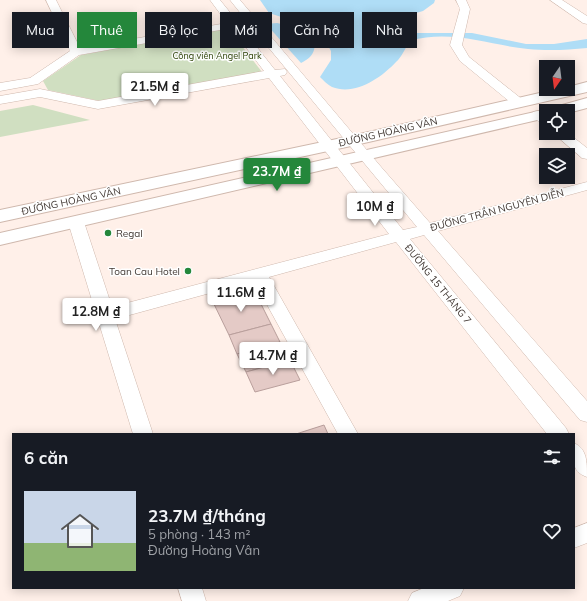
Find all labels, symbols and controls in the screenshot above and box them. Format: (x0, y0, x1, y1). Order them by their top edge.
chip: Mua (12, 12, 69, 48)
chip: Thuê (77, 12, 137, 48)
chip: Bộ lọc (145, 12, 212, 48)
chip: Mới (220, 12, 272, 48)
chip: Căn hộ (280, 12, 354, 48)
chip: Nhà (362, 12, 417, 48)
park label: Công viên Angel Park (172, 50, 262, 61)
north arrow (539, 60, 575, 96)
map controls (539, 60, 575, 184)
pin: 21.5M ₫ (118, 73, 192, 107)
text: 21.5M ₫ (130, 78, 180, 94)
button: locate (539, 104, 575, 140)
street label: ĐƯỜNG HOÀNG VÂN (337, 114, 439, 150)
button: layers (539, 148, 575, 184)
pin: 23.7M ₫ (240, 158, 314, 192)
text: 23.7M ₫ (252, 163, 302, 179)
street label: ĐƯỜNG HOÀNG VÂN (20, 184, 122, 218)
street label: ĐƯỜNG TRẦN NGUYÊN DIỄN (429, 186, 565, 234)
pin: 10M ₫ (347, 193, 403, 227)
text: 10M ₫ (356, 198, 394, 214)
place label: Regal (116, 227, 143, 240)
marker: Regal (103, 228, 113, 238)
street label: ĐƯỜNG 15 THÁNG 7 (402, 241, 474, 327)
place label: Toan Cau Hotel (109, 265, 180, 278)
marker: Toan Cau Hotel (183, 266, 193, 276)
pin: 11.6M ₫ (204, 279, 278, 313)
text: 11.6M ₫ (216, 284, 266, 300)
pin: 12.8M ₫ (59, 298, 133, 332)
text: 12.8M ₫ (71, 303, 121, 319)
pin: 14.7M ₫ (236, 342, 310, 376)
text: 14.7M ₫ (248, 347, 298, 363)
icon: filters (541, 446, 563, 468)
text: 6 căn (24, 447, 68, 468)
text: 23.7M ₫/tháng (148, 505, 266, 526)
icon: home (56, 507, 104, 555)
icon: heart (541, 520, 563, 542)
text: 5 phòng · 143 m² (148, 526, 250, 542)
text: Đường Hoàng Vân (148, 542, 260, 558)

